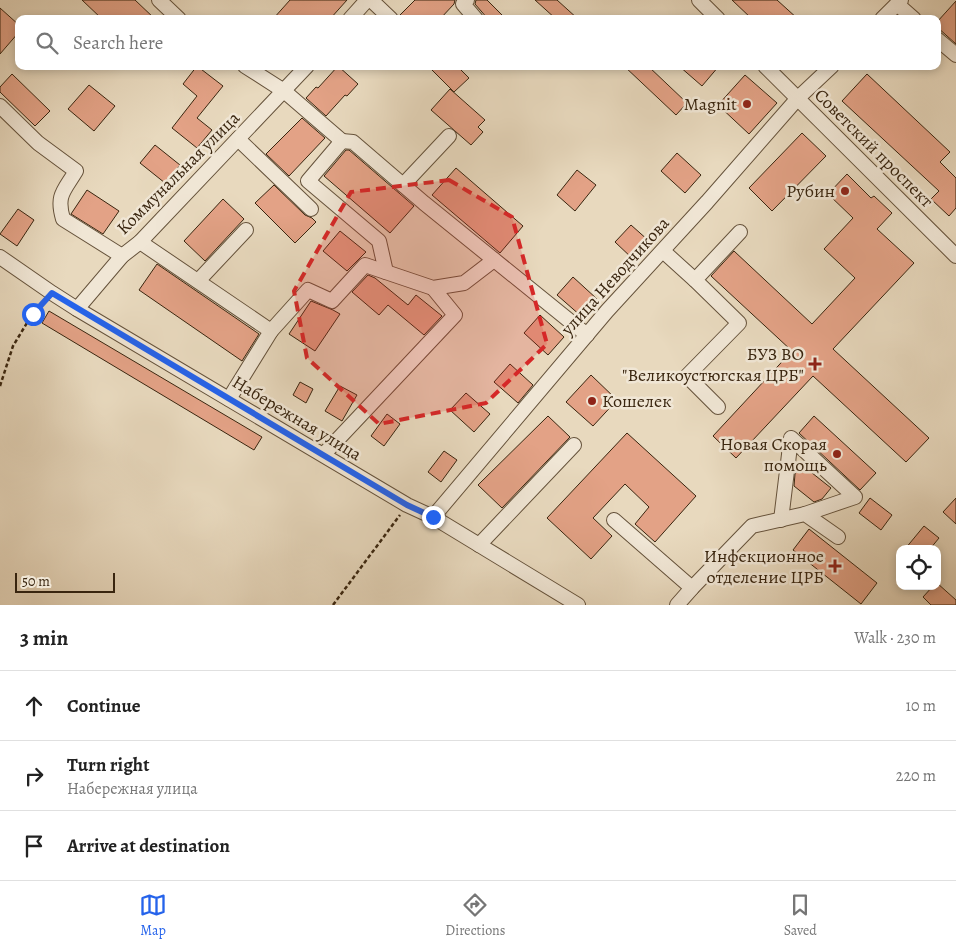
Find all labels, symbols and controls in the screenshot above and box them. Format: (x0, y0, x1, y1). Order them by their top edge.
search box (15, 15, 941, 70)
icon: search (33, 29, 61, 57)
text: Search here (73, 30, 163, 56)
street label: Советский проспект (809, 83, 939, 213)
place label: Magnit (684, 92, 737, 116)
marker: Magnit (741, 98, 753, 110)
street label: Коммунальная улица (111, 106, 245, 240)
place label: Рубин (786, 179, 835, 203)
marker: Рубин (839, 185, 851, 197)
street label: улица Неводчикова (555, 211, 675, 341)
route start (22, 303, 45, 326)
place label: БУЗ ВО "Великоустюгская ЦРБ" (622, 342, 804, 387)
marker: БУЗ ВО "Великоустюгская ЦРБ" (808, 357, 822, 371)
street label: Набережная улица (228, 370, 367, 467)
place label: Кошелек (602, 389, 671, 413)
marker: Кошелек (586, 395, 598, 407)
place label: Новая Скорая помощь (720, 432, 827, 477)
marker: Новая Скорая помощь (831, 448, 843, 460)
route end (422, 506, 445, 529)
place label: Инфекционное отделение ЦРБ (704, 544, 824, 589)
map controls (896, 545, 941, 590)
button: locate (896, 545, 941, 590)
marker: Инфекционное отделение ЦРБ (828, 559, 842, 573)
scale bar (15, 570, 115, 593)
text: 50 m (22, 572, 50, 591)
text: 3 min (20, 624, 68, 652)
text: Walk · 230 m (854, 627, 936, 649)
icon: ahead (20, 692, 48, 720)
text: Continue (67, 693, 141, 719)
text: 10 m (906, 695, 936, 717)
text: Turn right (67, 752, 149, 778)
icon: right (20, 762, 48, 790)
text: 220 m (896, 765, 936, 787)
text: Набережная улица (67, 778, 198, 800)
icon: arrive (20, 832, 48, 860)
text: Arrive at destination (67, 833, 230, 859)
tab: Map (139, 891, 167, 940)
tab: Directions (445, 891, 505, 940)
tab: Saved (784, 891, 817, 940)

